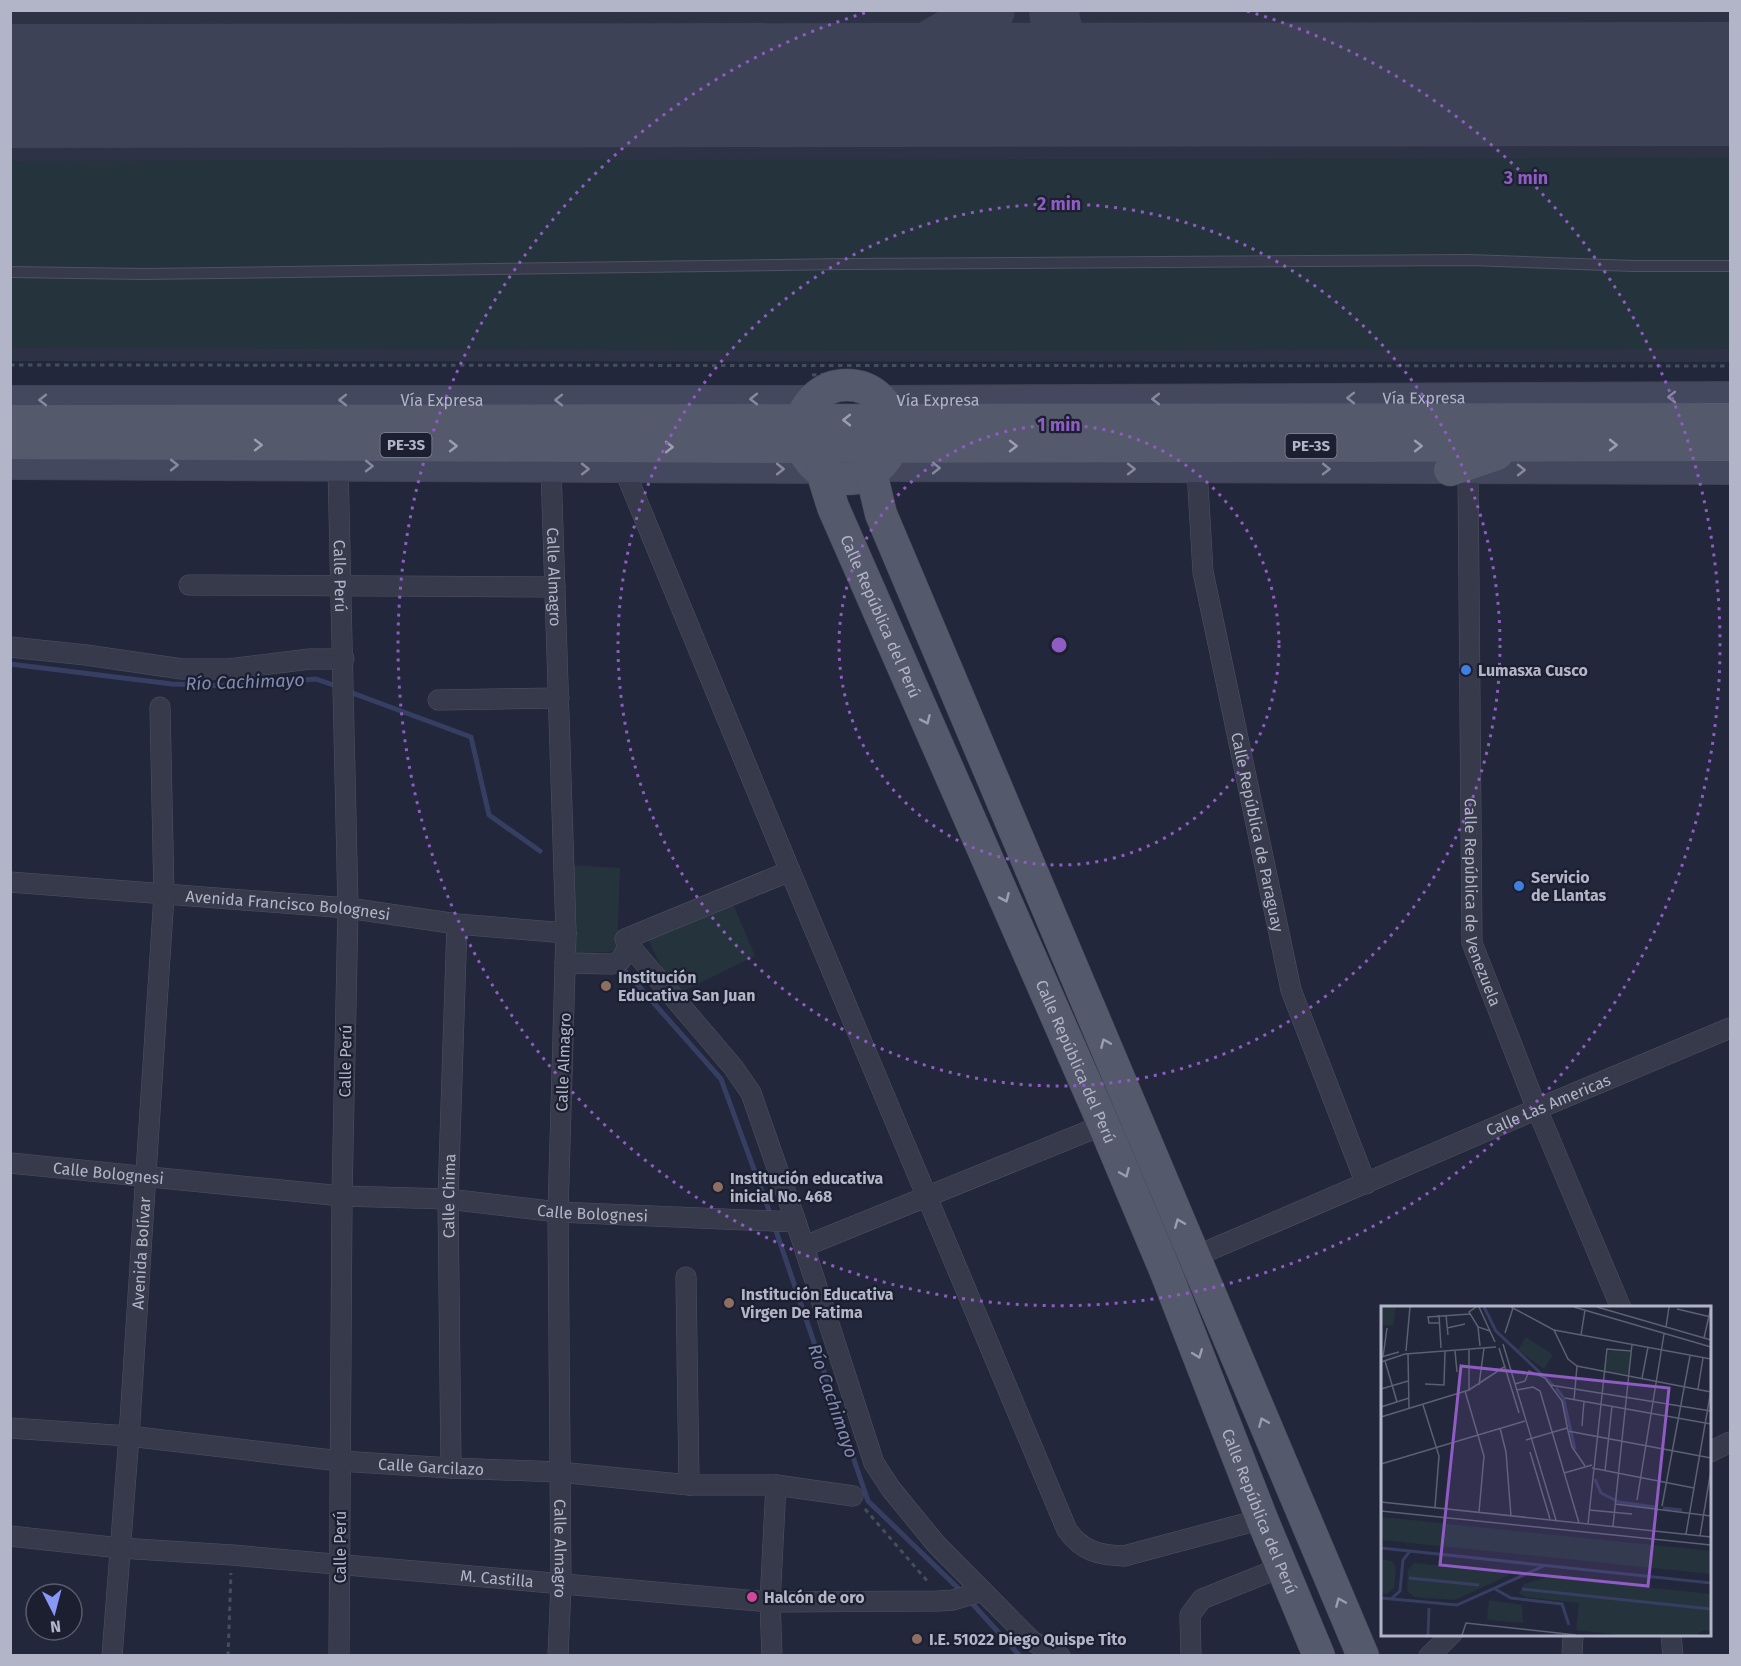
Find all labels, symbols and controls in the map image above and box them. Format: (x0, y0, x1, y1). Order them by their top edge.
text: 3 min (1503, 167, 1548, 189)
text: 2 min (1037, 193, 1081, 215)
street label: Vía Expresa (1383, 388, 1465, 408)
street label: Vía Expresa (401, 391, 483, 410)
street label: Vía Expresa (897, 391, 979, 410)
one-way arrow (1668, 391, 1677, 403)
one-way arrow (1347, 392, 1356, 404)
one-way arrow (749, 393, 758, 405)
one-way arrow (1152, 393, 1161, 405)
one-way arrow (38, 394, 47, 406)
one-way arrow (338, 394, 347, 406)
one-way arrow (554, 394, 563, 406)
one-way arrow (842, 414, 851, 427)
text: 1 min (1037, 414, 1081, 436)
road number: PE-3S (380, 433, 432, 457)
road number: PE-3S (1286, 434, 1336, 458)
one-way arrow (253, 439, 262, 451)
one-way arrow (1609, 439, 1618, 451)
one-way arrow (448, 440, 457, 452)
one-way arrow (1009, 440, 1018, 452)
one-way arrow (1414, 440, 1423, 452)
one-way arrow (664, 441, 673, 453)
one-way arrow (169, 459, 178, 471)
one-way arrow (364, 460, 373, 473)
one-way arrow (932, 462, 941, 474)
one-way arrow (580, 463, 589, 475)
one-way arrow (775, 463, 784, 475)
one-way arrow (1127, 463, 1136, 475)
one-way arrow (1322, 463, 1331, 475)
one-way arrow (1517, 464, 1526, 476)
street label: Calle Almagro (543, 527, 565, 627)
street label: Calle República del Perú (836, 532, 925, 701)
street label: Calle Perú (330, 539, 350, 613)
centre of rings (1049, 635, 1069, 655)
place label: Lumasxa Cusco (1478, 661, 1588, 680)
marker: Lumasxa Cusco (1459, 663, 1473, 677)
water label: Río Cachimayo (185, 669, 305, 695)
one-way arrow (919, 713, 931, 724)
street label: Calle República de Paraguay (1227, 731, 1288, 934)
street label: Calle República de Venezuela (1461, 798, 1505, 1009)
place label: Servicio de Llantas (1531, 868, 1607, 905)
marker: Servicio de Llantas (1512, 879, 1526, 893)
street label: Avenida Francisco Bolognesi (185, 887, 392, 924)
one-way arrow (998, 892, 1010, 903)
place label: Institución Educativa San Juan (618, 968, 755, 1005)
street label: Calle República del Perú (1032, 977, 1120, 1146)
marker: Institución Educativa San Juan (599, 979, 613, 993)
street label: Calle Almagro (552, 1012, 575, 1112)
street label: Calle Perú (335, 1025, 356, 1097)
one-way arrow (1100, 1038, 1112, 1049)
street label: Calle Las Americas (1483, 1070, 1613, 1140)
street label: Calle Chima (439, 1153, 459, 1239)
street label: Calle Bolognesi (52, 1158, 165, 1188)
one-way arrow (1117, 1167, 1129, 1178)
place label: Institución educativa inicial No. 468 (730, 1169, 884, 1206)
marker: Institución educativa inicial No. 468 (711, 1180, 725, 1194)
street label: Avenida Bolívar (128, 1195, 155, 1310)
street label: Calle Bolognesi (536, 1201, 648, 1226)
one-way arrow (1174, 1218, 1187, 1229)
place label: Institución Educativa Virgen De Fatima (740, 1285, 894, 1322)
marker: Institución Educativa Virgen De Fatima (722, 1296, 736, 1310)
inset map (1381, 1306, 1711, 1636)
water label: Río Cachimayo (803, 1341, 863, 1461)
one-way arrow (1190, 1348, 1203, 1359)
one-way arrow (1259, 1418, 1271, 1429)
street label: Calle República del Perú (1218, 1426, 1301, 1597)
street label: Calle Garcilazo (378, 1454, 484, 1479)
street label: Calle Almagro (550, 1499, 570, 1599)
street label: Calle Perú (331, 1511, 350, 1583)
street label: M. Castilla (460, 1566, 535, 1591)
north arrow (24, 1582, 84, 1642)
place label: Halcón de oro (764, 1588, 865, 1607)
marker: Halcón de oro (745, 1590, 759, 1604)
one-way arrow (1335, 1597, 1347, 1608)
text: N (49, 1616, 62, 1636)
place label: I.E. 51022 Diego Quispe Tito (929, 1630, 1127, 1649)
marker: I.E. 51022 Diego Quispe Tito (910, 1632, 924, 1646)

